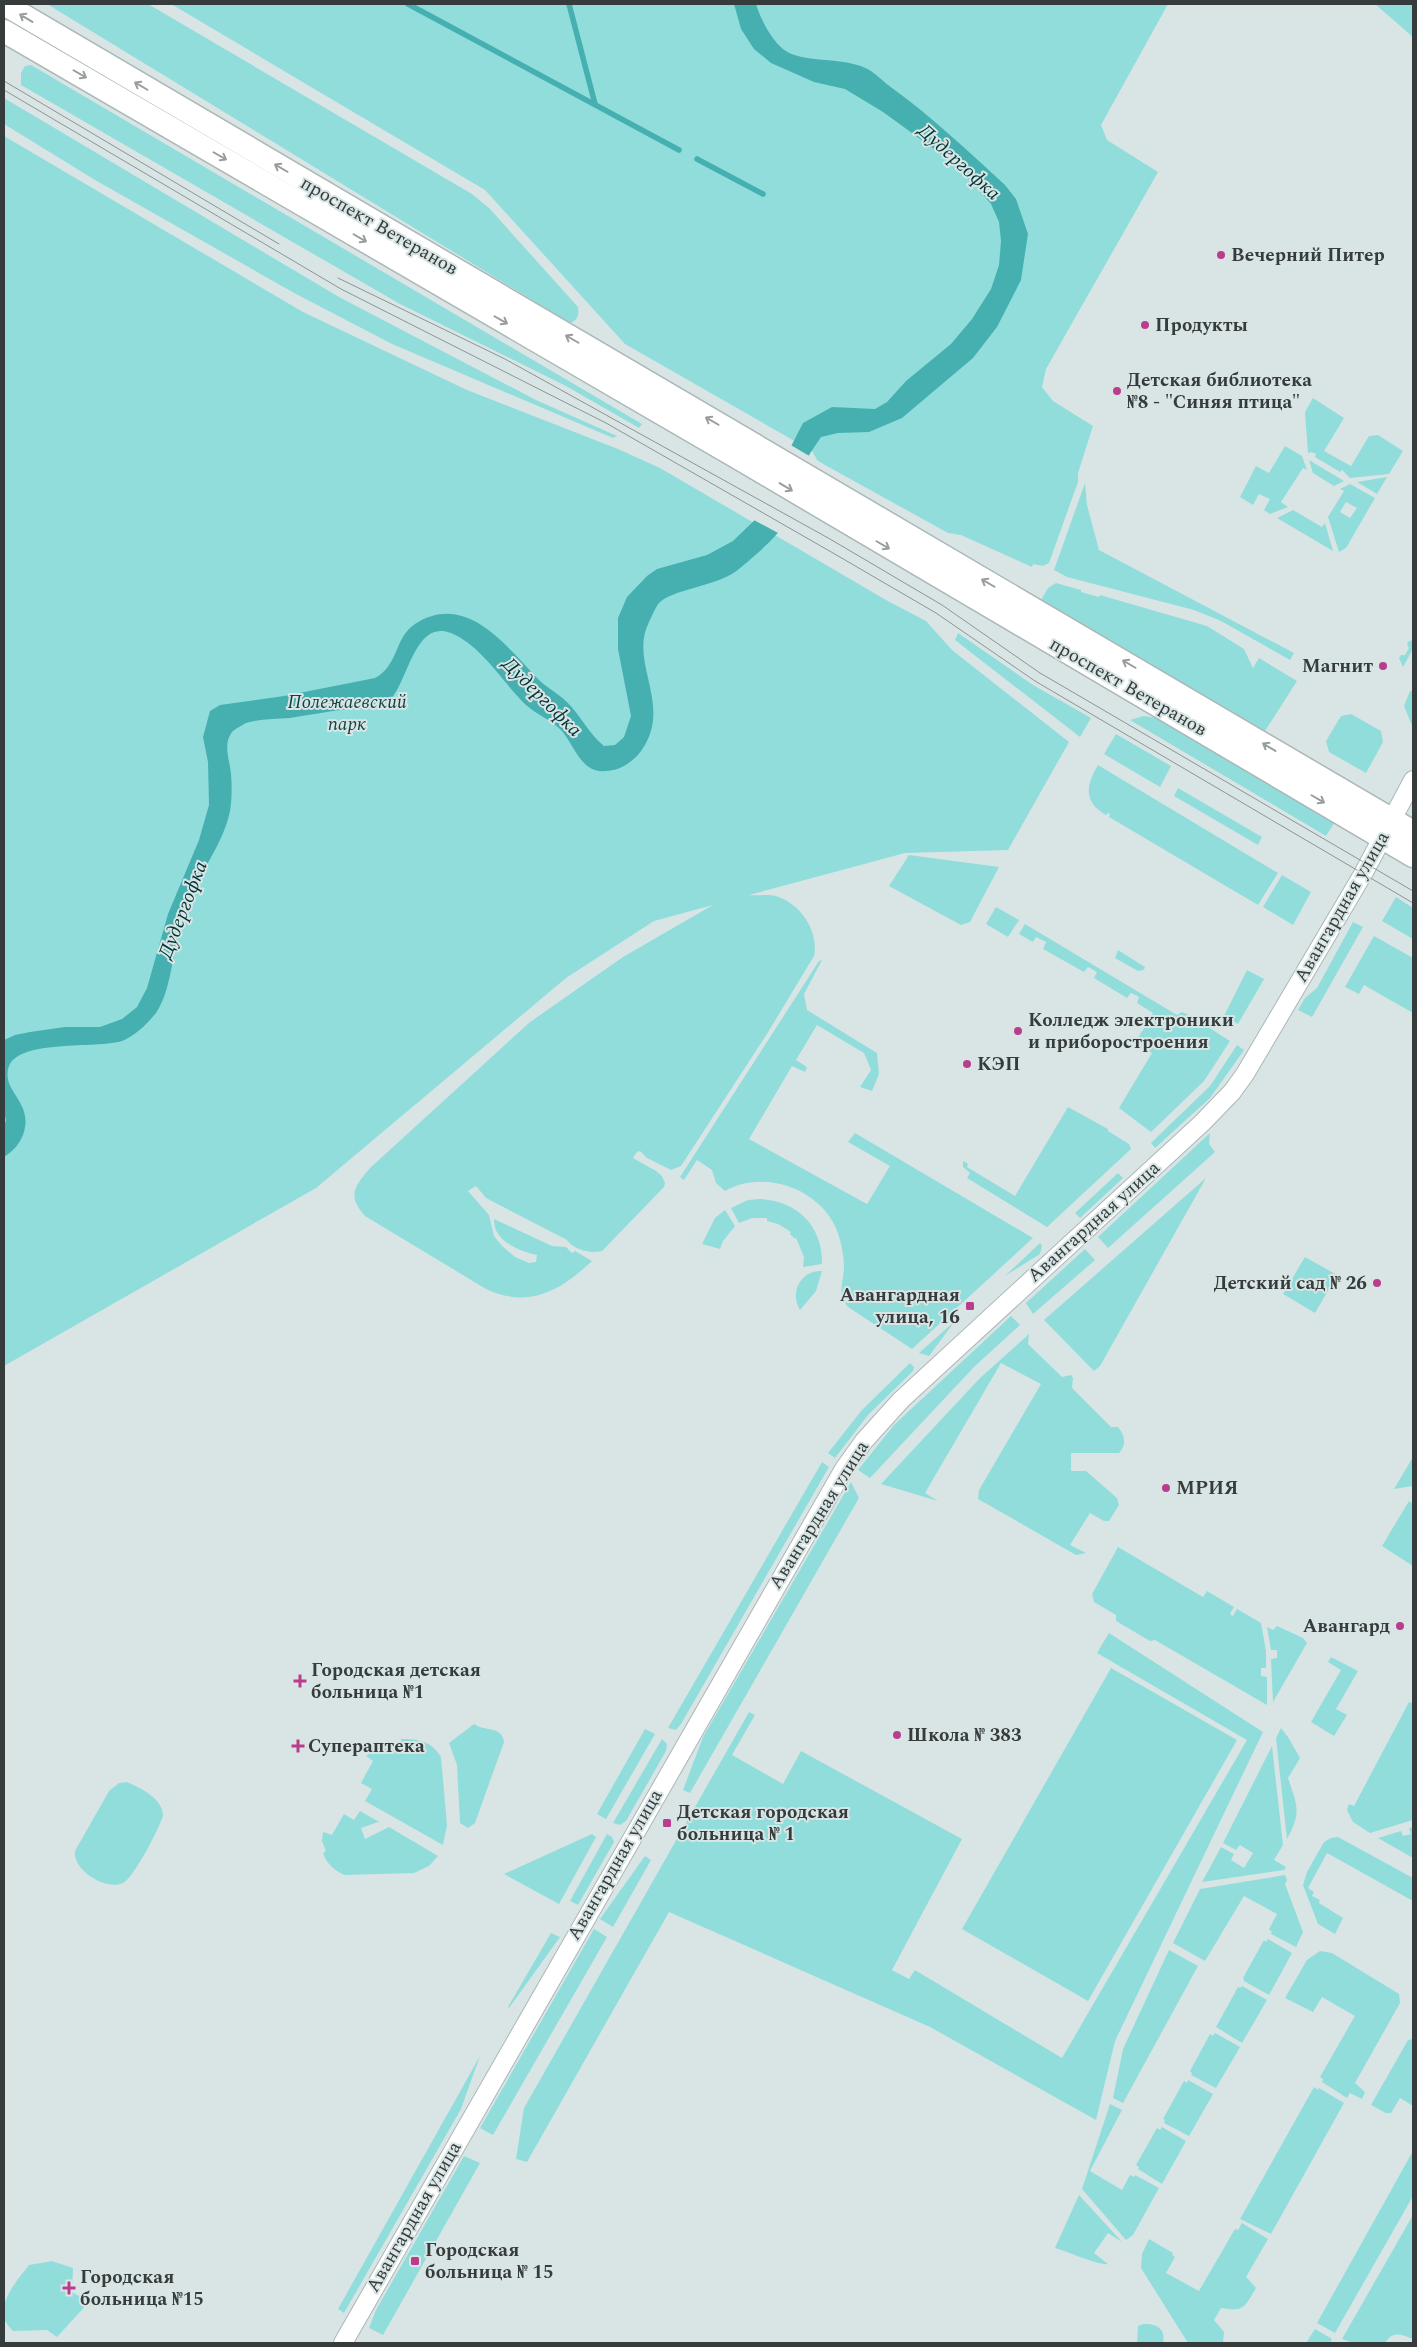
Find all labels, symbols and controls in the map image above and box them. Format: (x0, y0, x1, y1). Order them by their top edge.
one-way arrow (20, 13, 34, 23)
one-way arrow (72, 70, 86, 80)
one-way arrow (134, 80, 148, 90)
water label: Дудергофка (910, 116, 1007, 208)
one-way arrow (212, 152, 227, 162)
one-way arrow (274, 163, 288, 173)
street label: проспект Ветеранов (295, 169, 463, 283)
one-way arrow (353, 233, 368, 243)
place label: Вечерний Питер (1231, 241, 1385, 270)
marker: Вечерний Питер (1215, 249, 1227, 261)
place label: Продукты (1155, 311, 1248, 340)
one-way arrow (493, 315, 507, 325)
marker: Продукты (1139, 319, 1151, 331)
one-way arrow (564, 334, 579, 344)
place label: Детская библиотека №8 - "Синяя птица" (1127, 366, 1312, 417)
marker: Детская библиотека №8 - "Синяя птица" (1111, 385, 1123, 397)
one-way arrow (705, 416, 719, 426)
one-way arrow (779, 483, 793, 493)
one-way arrow (876, 540, 890, 550)
one-way arrow (982, 577, 996, 587)
street label: проспект Ветеранов (1044, 630, 1212, 744)
water label: Дудергофка (494, 649, 589, 744)
place label: Магнит (1302, 652, 1373, 681)
one-way arrow (1122, 659, 1137, 669)
marker: Магнит (1377, 660, 1389, 672)
park label: Полежаевский парк (287, 688, 407, 739)
one-way arrow (1262, 742, 1276, 752)
one-way arrow (1310, 794, 1324, 804)
street label: Авангардная улица (1287, 825, 1398, 988)
water label: Дудергофка (150, 856, 215, 964)
place label: Колледж электроники и приборостроения (1028, 1006, 1234, 1057)
marker: Колледж электроники и приборостроения (1012, 1025, 1024, 1037)
place label: КЭП (977, 1050, 1020, 1079)
marker: КЭП (961, 1058, 973, 1070)
street label: Авангардная улица (1021, 1154, 1168, 1290)
place label: Детский сад № 26 (1214, 1269, 1367, 1298)
marker: Детский сад № 26 (1371, 1277, 1383, 1289)
place label: Авангардная улица, 16 (840, 1281, 960, 1332)
marker: Авангардная улица, 16 (964, 1300, 976, 1312)
street label: Авангардная улица (762, 1434, 877, 1595)
place label: МРИЯ (1176, 1474, 1238, 1503)
marker: МРИЯ (1160, 1482, 1172, 1494)
place label: Авангард (1303, 1612, 1390, 1641)
marker: Авангард (1394, 1620, 1406, 1632)
place label: Городская детская больница №1 (311, 1656, 481, 1707)
marker: Городская детская больница №1 (293, 1674, 307, 1688)
place label: Школа № 383 (907, 1721, 1022, 1750)
marker: Школа № 383 (891, 1729, 903, 1741)
place label: Супераптека (308, 1732, 425, 1761)
marker: Супераптека (292, 1740, 304, 1752)
street label: Авангардная улица (560, 1783, 671, 1946)
place label: Детская городская больница № 1 (677, 1798, 849, 1849)
marker: Детская городская больница № 1 (661, 1817, 673, 1829)
street label: Авангардная улица (359, 2135, 470, 2298)
place label: Городская больница № 15 (425, 2236, 554, 2287)
marker: Городская больница № 15 (409, 2255, 421, 2267)
place label: Городская больница №15 (80, 2263, 204, 2314)
marker: Городская больница №15 (62, 2281, 76, 2295)

